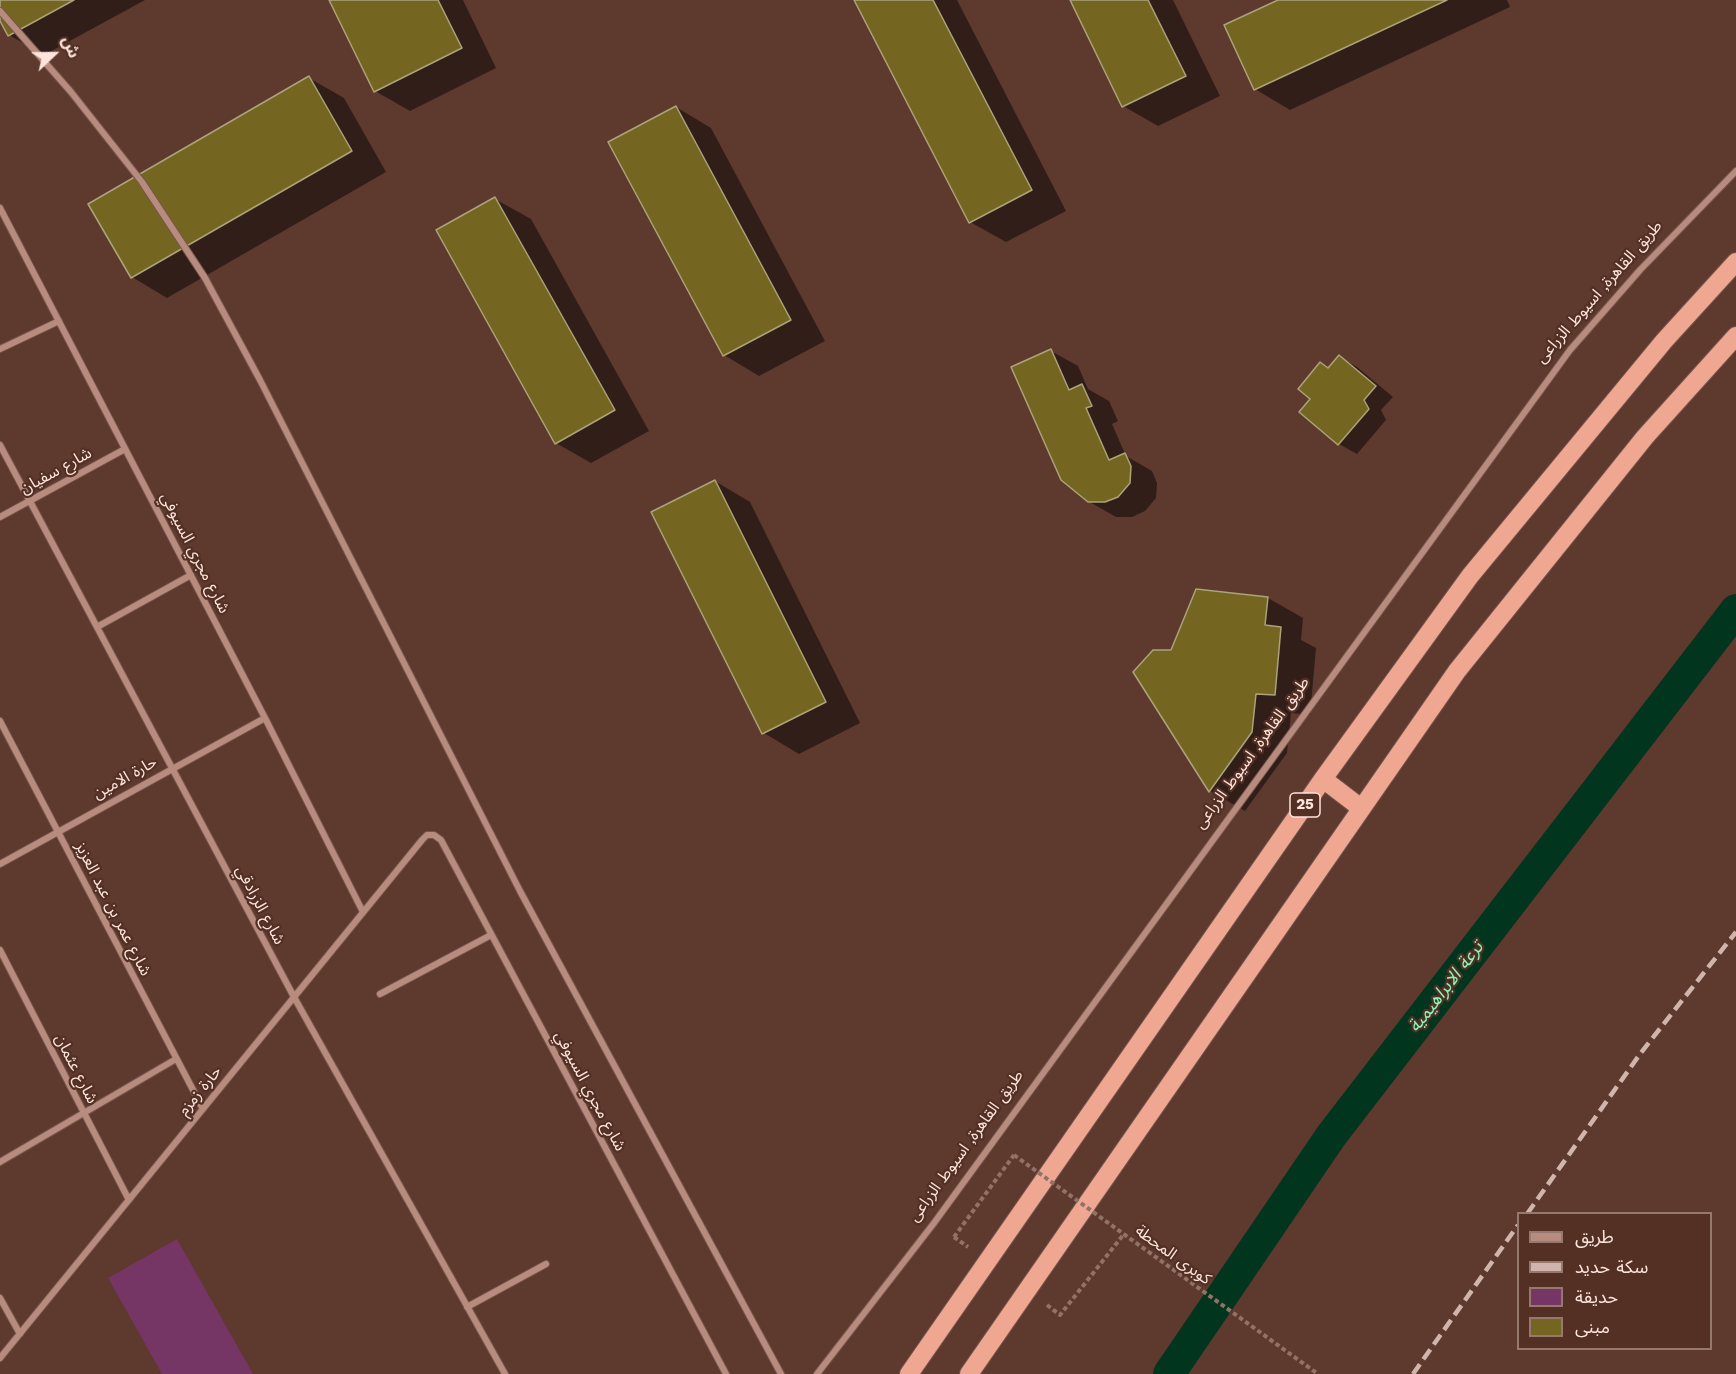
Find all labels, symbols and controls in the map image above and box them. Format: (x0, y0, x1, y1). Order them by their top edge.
north arrow (24, 24, 84, 84)
text: ش (58, 33, 84, 61)
street label: طريق القاهرة, اسيوط الزراعى (1532, 217, 1666, 367)
street label: شارع سفيان (17, 444, 95, 498)
street label: شارع مجري السيوفي (156, 489, 234, 617)
street label: طريق القاهرة, اسيوط الزراعى (1191, 673, 1313, 833)
street label: حارة الامين (90, 753, 160, 803)
road number: 25 (1290, 793, 1320, 817)
street label: شارع عمر بن عبد العزيز (71, 839, 155, 979)
street label: شارع الزرادقي (231, 862, 289, 948)
water label: ترعة الابراهيمية (1404, 937, 1488, 1037)
street label: شارع مجري السيوفي (550, 1028, 630, 1154)
street label: شارع عثمان (50, 1031, 102, 1107)
street label: حارة زمزم (174, 1062, 226, 1120)
street label: طريق القاهرة, اسيوط الزراعى (905, 1066, 1027, 1226)
legend (1517, 1212, 1712, 1350)
street label: كوبرى المحطة (1131, 1221, 1215, 1289)
text: طريق (1575, 1226, 1614, 1247)
text: سكة حديد (1575, 1256, 1648, 1277)
text: حديقة (1575, 1286, 1618, 1307)
text: مبنى (1575, 1316, 1610, 1337)

